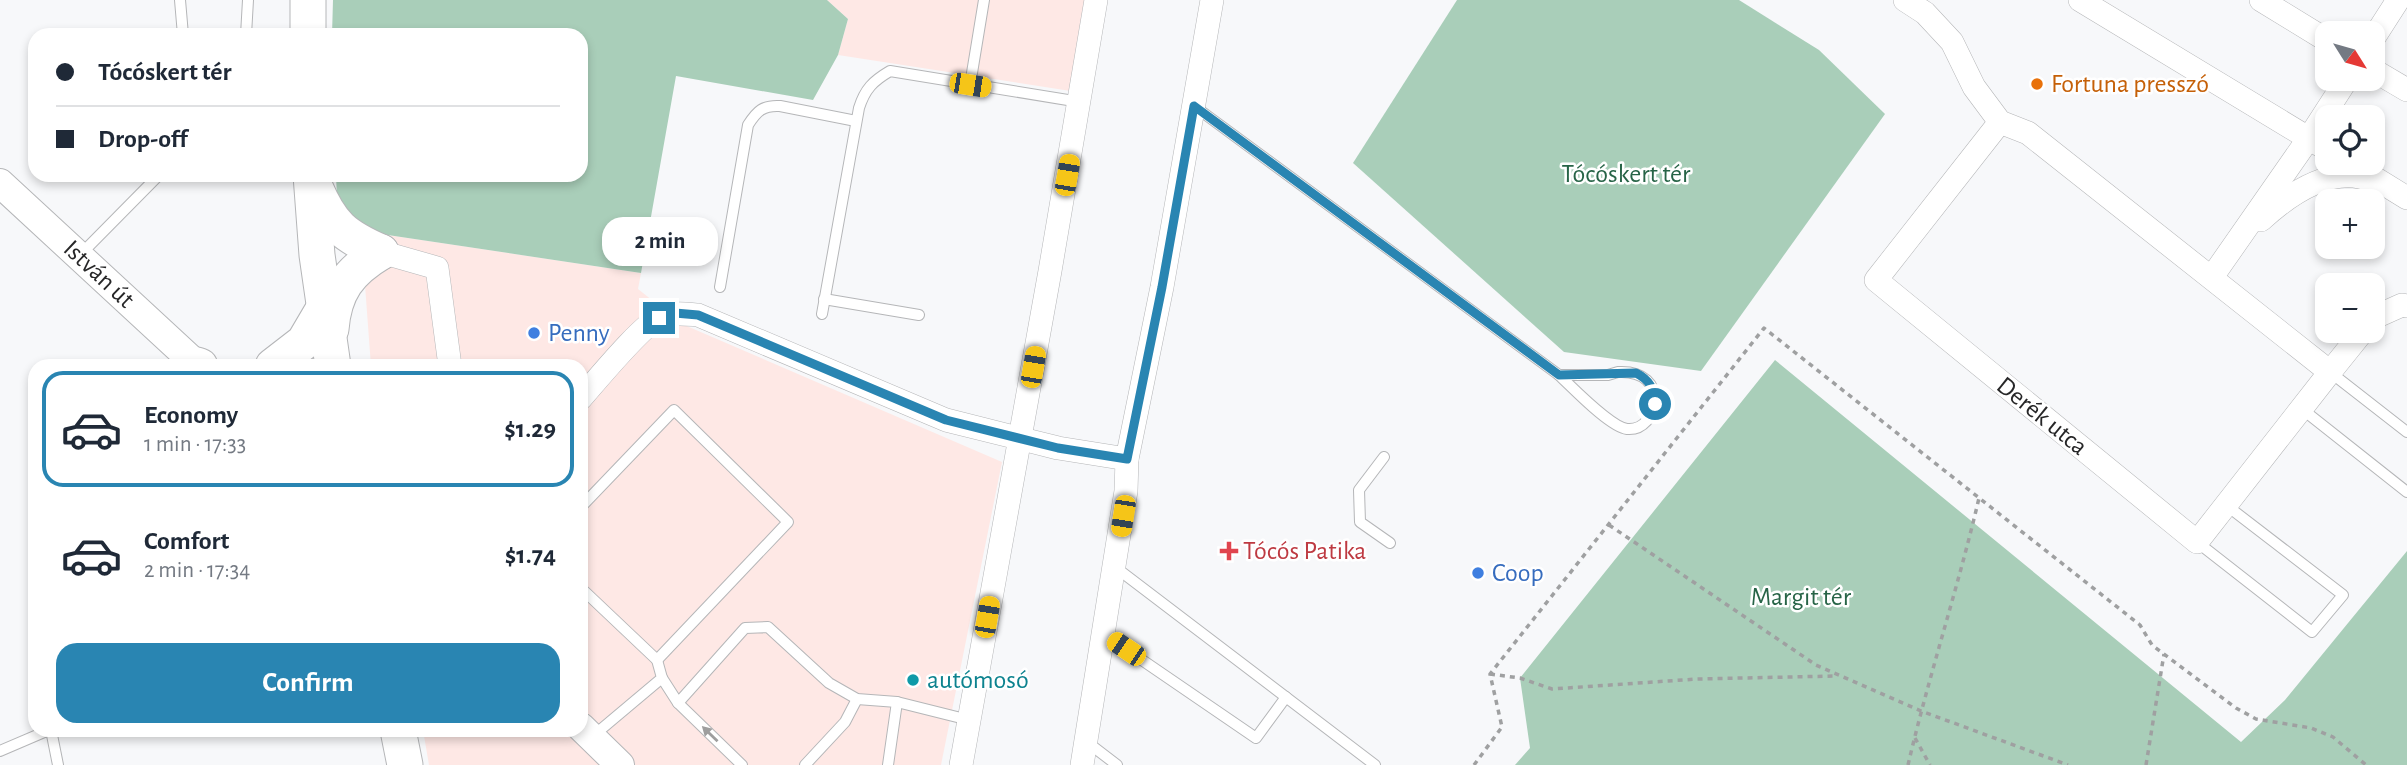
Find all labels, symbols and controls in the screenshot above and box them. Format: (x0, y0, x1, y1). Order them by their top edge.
north arrow (2315, 21, 2385, 91)
map controls (2315, 21, 2385, 343)
text: Tócóskert tér (98, 59, 232, 85)
car (948, 71, 993, 99)
place label: Fortuna presszó (2051, 71, 2209, 97)
marker: Fortuna presszó (2029, 76, 2045, 92)
button: locate (2315, 105, 2385, 175)
text: Drop-off (98, 126, 187, 152)
car (1054, 152, 1081, 198)
park label: Tócóskert tér (1562, 161, 1691, 187)
button: + (2315, 189, 2385, 259)
callout: 2 min (601, 216, 717, 266)
text: 2 min (634, 230, 686, 253)
street label: István út (59, 235, 139, 313)
button: − (2315, 273, 2385, 343)
route end (643, 302, 675, 334)
place label: Penny (548, 320, 610, 346)
marker: Penny (526, 325, 542, 341)
car (1020, 344, 1047, 390)
street label: Derék utca (1992, 372, 2092, 460)
route start (1639, 388, 1671, 420)
icon: car (60, 398, 123, 461)
text: Economy (144, 402, 238, 428)
text: $1.29 (504, 416, 556, 442)
text: 1 min · 17:33 (144, 433, 246, 456)
car (1110, 494, 1137, 538)
icon: car (60, 524, 123, 587)
text: Comfort (144, 528, 229, 554)
place label: Tócós Patika (1243, 538, 1366, 564)
text: $1.74 (505, 542, 556, 568)
marker: Tócós Patika (1221, 543, 1237, 559)
text: 2 min · 17:34 (144, 559, 250, 582)
place label: Coop (1492, 560, 1544, 586)
marker: Coop (1470, 565, 1486, 581)
park label: Margit tér (1751, 584, 1852, 610)
car (974, 594, 1001, 640)
car (1103, 629, 1150, 669)
button: Confirm (56, 643, 560, 723)
place label: autómosó (927, 667, 1029, 693)
marker: autómosó (905, 672, 921, 688)
one-way arrow (702, 725, 719, 742)

